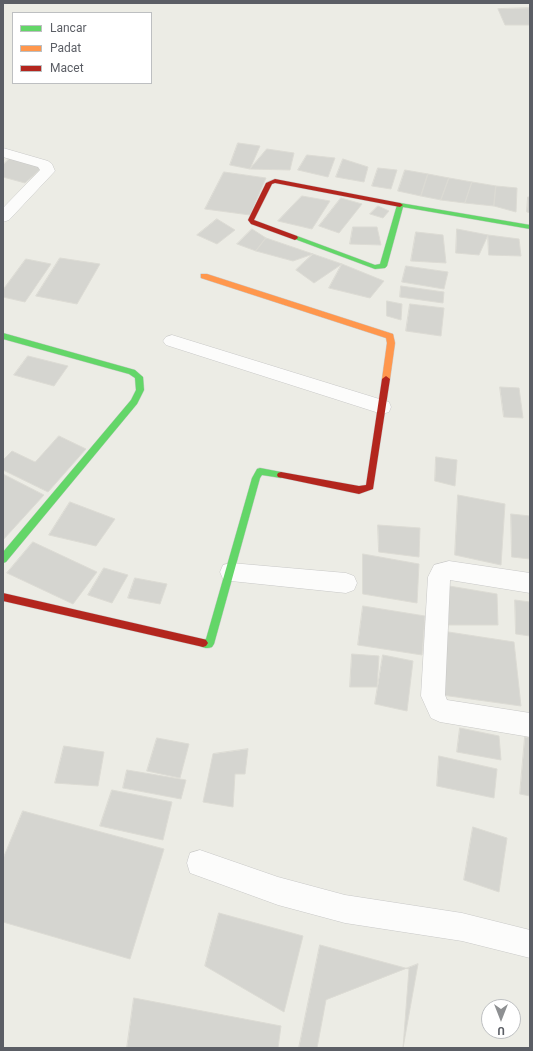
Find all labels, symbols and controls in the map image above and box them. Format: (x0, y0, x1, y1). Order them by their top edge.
legend (12, 12, 152, 84)
text: Lancar (50, 21, 87, 35)
text: Padat (50, 41, 81, 55)
text: Macet (50, 61, 84, 75)
north arrow (481, 999, 521, 1039)
text: U (497, 1024, 505, 1037)

